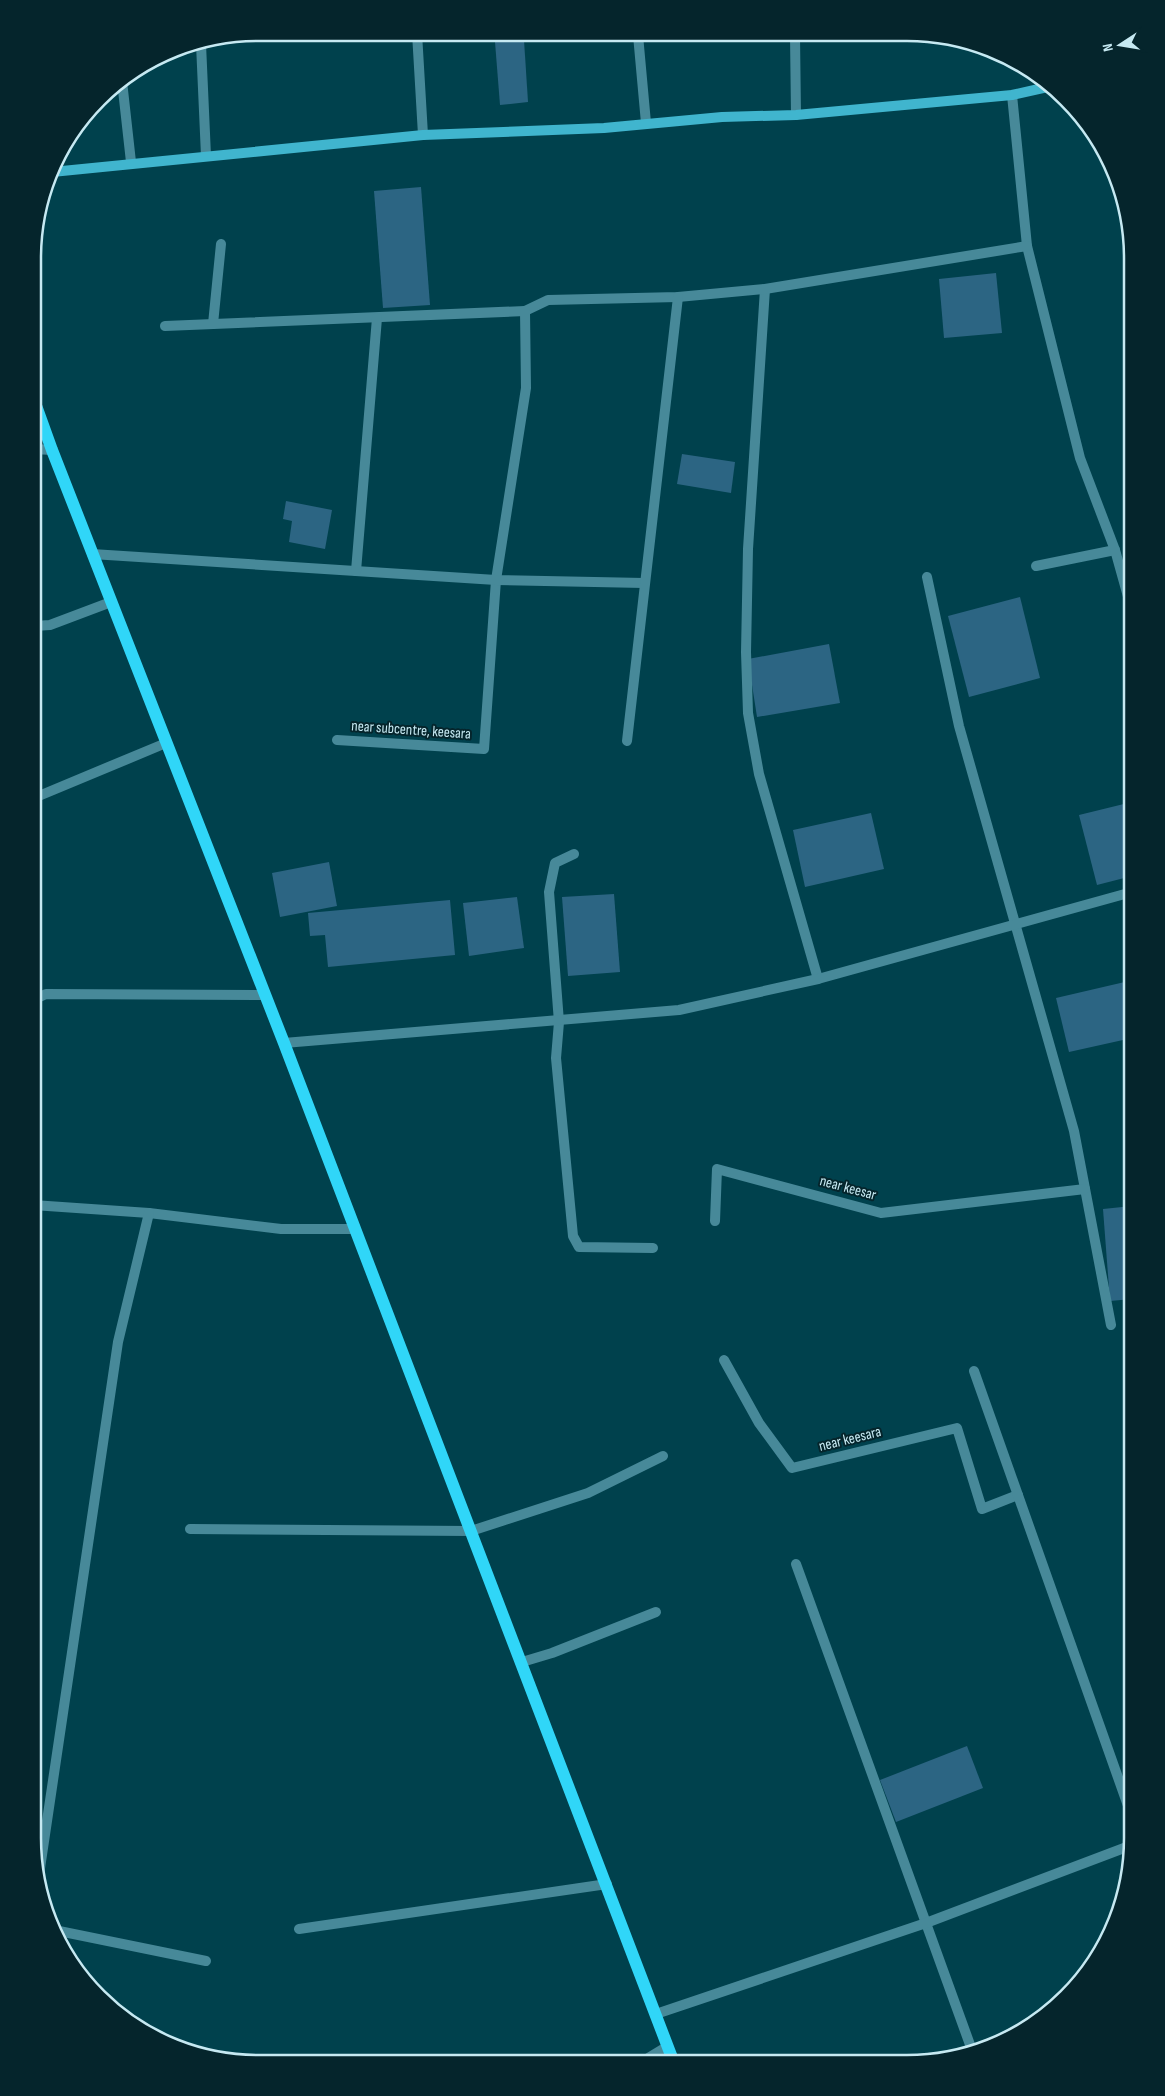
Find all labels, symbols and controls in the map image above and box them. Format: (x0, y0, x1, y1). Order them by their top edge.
north arrow (1095, 20, 1145, 70)
text: N (1099, 42, 1117, 53)
street label: near subcentre, keesara (351, 716, 472, 744)
street label: near keesar (818, 1171, 879, 1205)
street label: near keesara (817, 1422, 883, 1456)

